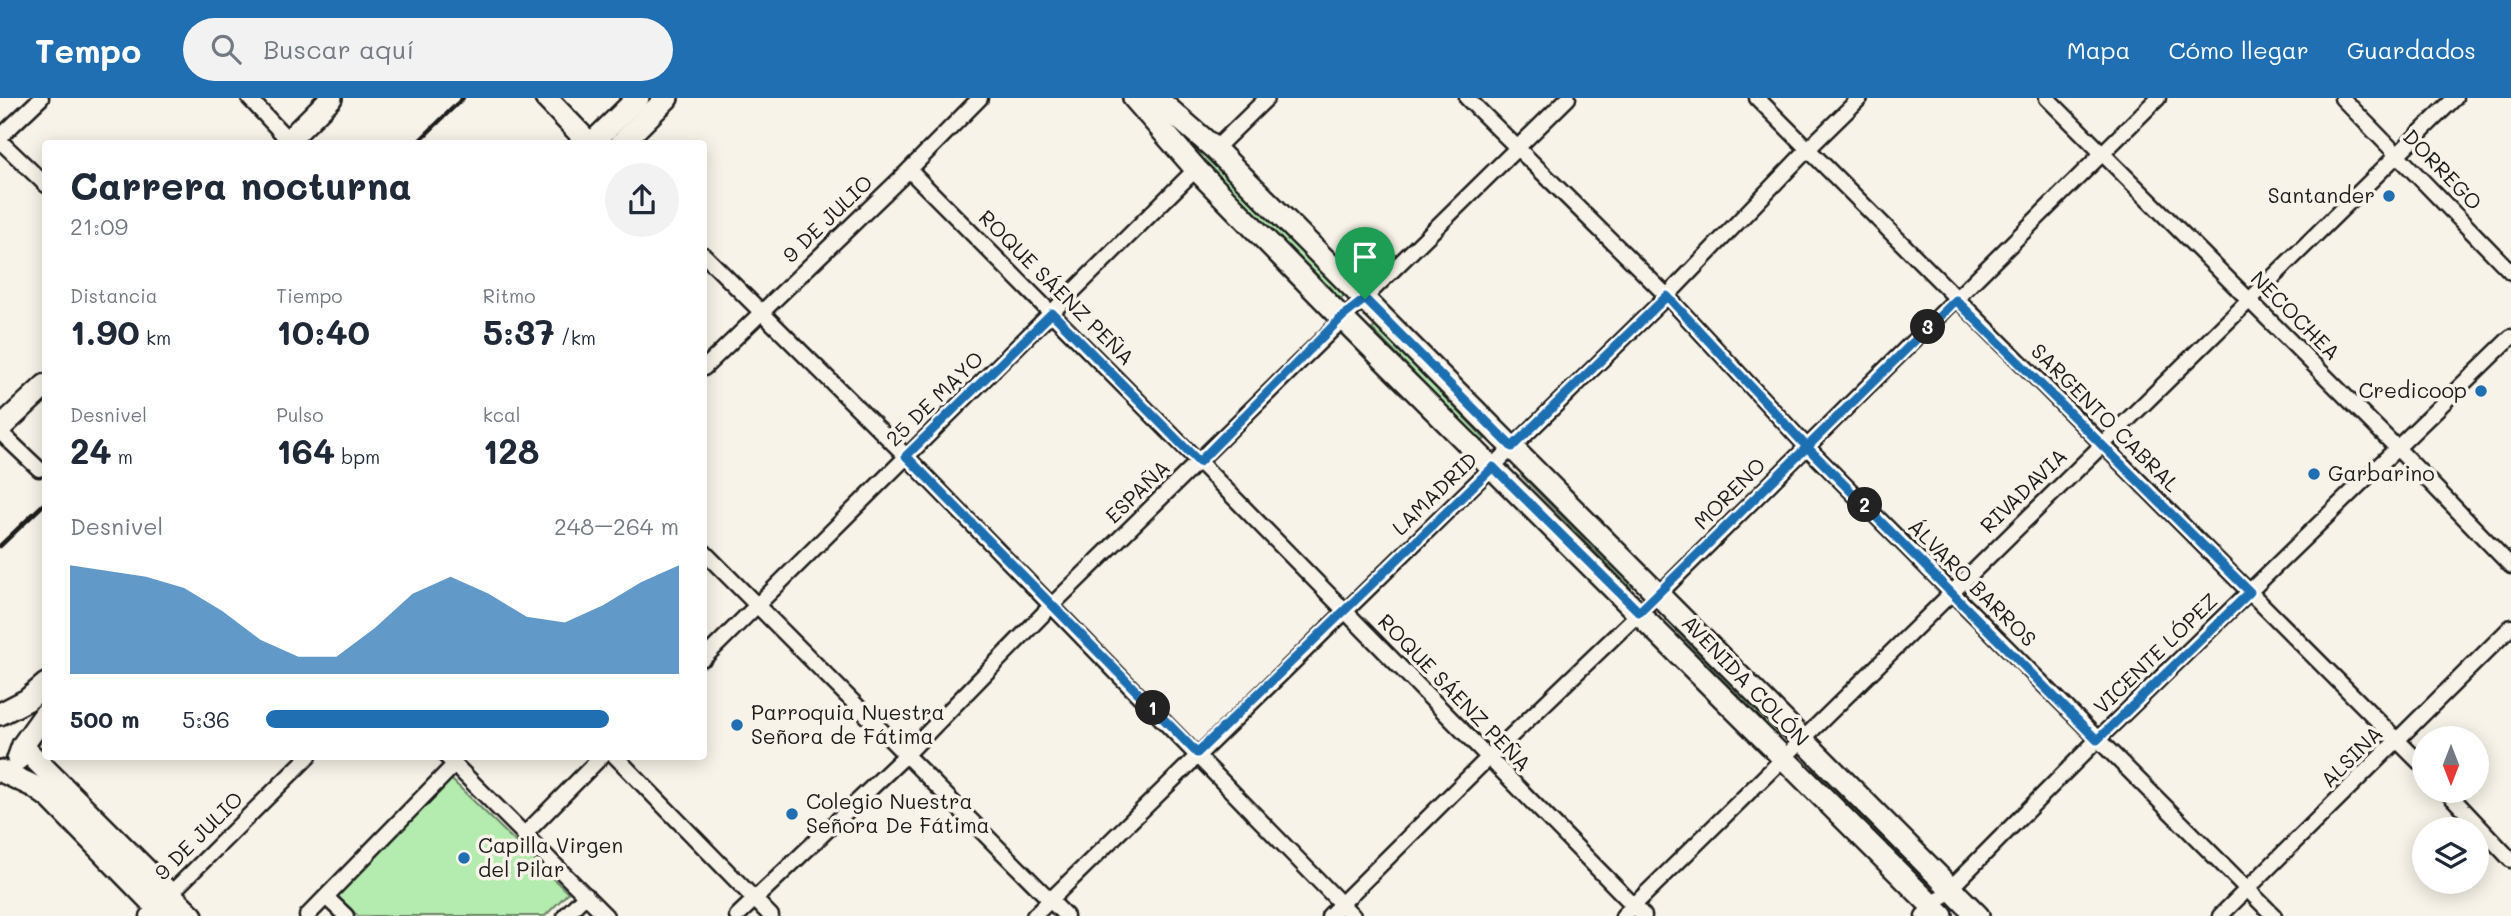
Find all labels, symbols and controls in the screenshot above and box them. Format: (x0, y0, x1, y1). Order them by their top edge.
search box (183, 18, 673, 81)
text: Tempo (35, 28, 141, 71)
icon: search (207, 30, 245, 68)
text: Buscar aquí (263, 32, 414, 66)
text: Mapa (2067, 34, 2131, 65)
text: Cómo llegar (2169, 34, 2309, 65)
text: Guardados (2347, 34, 2476, 65)
street label: DORREGO (2398, 123, 2488, 215)
text: Carrera nocturna (70, 160, 412, 210)
button: share (605, 163, 679, 237)
street label: 9 DE JULIO (776, 168, 878, 267)
place label: Santander (2268, 181, 2375, 208)
marker: Santander (2381, 188, 2397, 204)
street label: ROQUE SÁENZ PEÑA (974, 204, 1140, 370)
text: 21:09 (70, 211, 128, 241)
pin (1335, 227, 1395, 299)
icon: arrive (1346, 238, 1384, 276)
street label: NECOCHEA (2246, 264, 2347, 365)
text: Distancia (70, 283, 158, 308)
text: Tiempo (276, 283, 343, 308)
text: Ritmo (483, 283, 535, 308)
text: 1.90 (70, 308, 140, 354)
text: 10:40 (276, 308, 370, 354)
text: 5:37 (483, 308, 555, 354)
pin: 3 (1910, 310, 1946, 344)
text: 3 (1922, 314, 1933, 339)
text: km (140, 325, 171, 350)
text: /km (555, 325, 596, 350)
street label: SARGENTO CABRAL (2026, 337, 2186, 497)
street label: 25 DE MAYO (879, 345, 988, 451)
place label: Credicoop (2359, 376, 2467, 403)
marker: Credicoop (2473, 383, 2489, 399)
text: Desnivel (70, 402, 147, 427)
text: Pulso (276, 402, 324, 427)
text: kcal (483, 402, 521, 427)
text: 24 (70, 427, 112, 473)
text: 164 (276, 427, 335, 473)
text: 128 (483, 427, 539, 473)
street label: RIVADAVIA (1974, 442, 2072, 538)
text: m (112, 444, 133, 469)
text: bpm (335, 444, 380, 469)
street label: LAMADRID (1386, 446, 1482, 540)
street label: MORENO (1687, 451, 1771, 535)
street label: ESPAÑA (1099, 454, 1175, 528)
place label: Garbarino (2328, 459, 2435, 486)
marker: Garbarino (2306, 466, 2322, 482)
pin: 2 (1848, 488, 1882, 522)
text: 2 (1859, 492, 1870, 517)
text: Desnivel (70, 511, 163, 541)
text: 248–264 m (554, 511, 679, 541)
street label: ÁLVARO BARROS (1903, 512, 2043, 652)
street label: VICENTE LÓPEZ (2087, 587, 2223, 719)
street label: ROQUE SÁENZ PEÑA (1373, 607, 1537, 776)
street label: AVENIDA COLÓN (1677, 609, 1816, 751)
pin: 1 (1136, 690, 1170, 726)
text: 1 (1148, 695, 1157, 720)
place label: Parroquia Nuestra Señora de Fátima (751, 698, 945, 749)
text: 500 m (70, 704, 140, 734)
text: 5:36 (182, 704, 230, 734)
marker: Parroquia Nuestra Señora de Fátima (729, 717, 745, 733)
street label: ALSINA (2314, 719, 2388, 793)
north arrow (2412, 726, 2488, 803)
map controls (2412, 726, 2489, 894)
street label: 9 DE JULIO (148, 785, 248, 885)
place label: Colegio Nuestra Señora De Fátima (806, 787, 990, 838)
marker: Colegio Nuestra Señora De Fátima (784, 806, 800, 822)
button: layers (2412, 817, 2489, 894)
place label: Capilla Virgen del Pilar (478, 831, 623, 882)
marker: Capilla Virgen del Pilar (456, 850, 472, 866)

